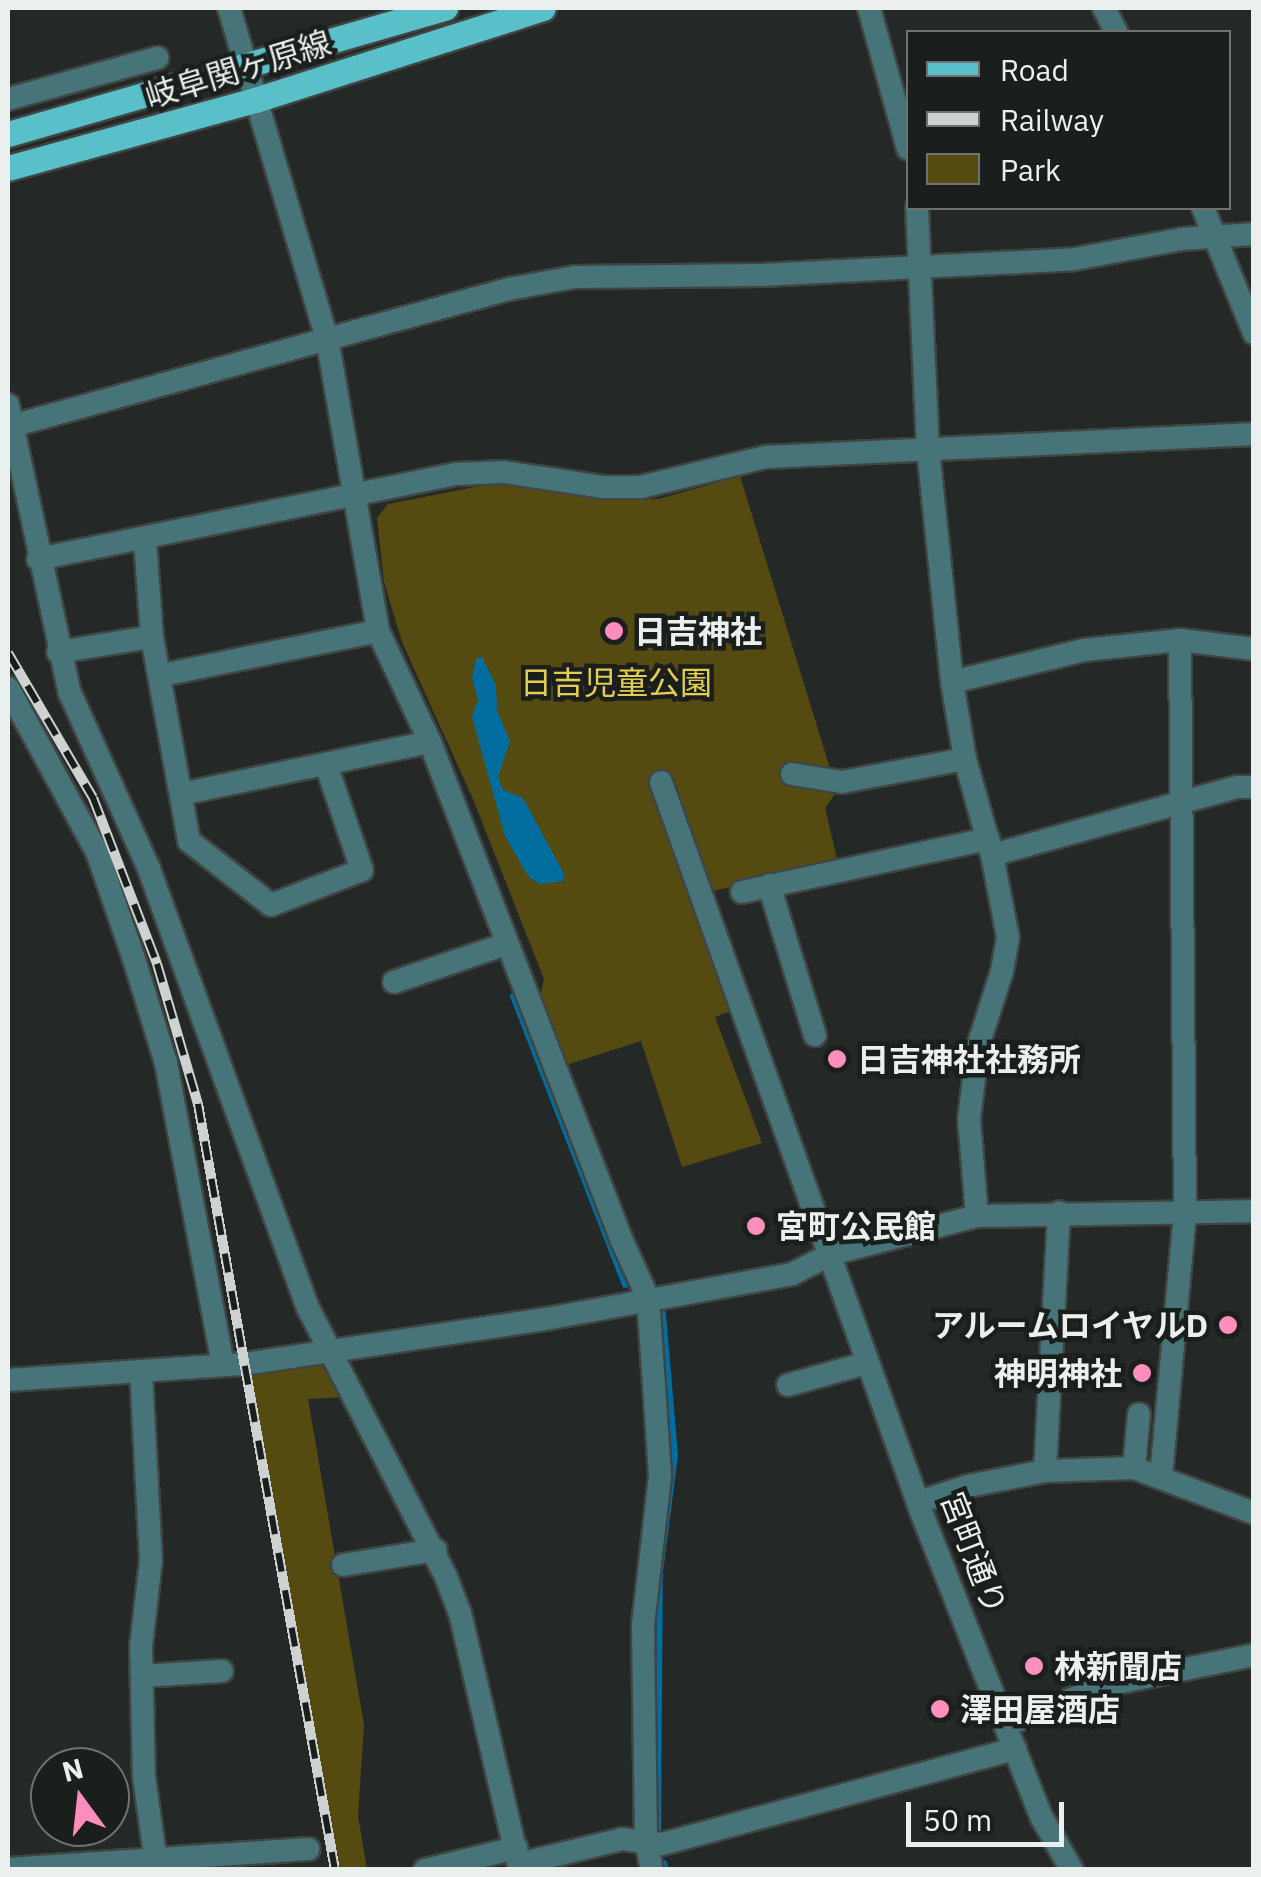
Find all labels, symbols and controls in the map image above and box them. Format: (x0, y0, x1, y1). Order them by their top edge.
street label: 岐阜関ヶ原線 (141, 23, 335, 115)
legend (906, 30, 1231, 210)
text: Road (1000, 50, 1069, 89)
text: Railway (1000, 100, 1104, 139)
text: Park (1000, 150, 1061, 189)
place label: 日吉神社 (634, 612, 762, 650)
marker: 日吉神社 (603, 620, 625, 642)
park label: 日吉児童公園 (520, 663, 712, 701)
place label: 日吉神社社務所 (857, 1040, 1081, 1078)
marker: 日吉神社社務所 (826, 1048, 848, 1070)
place label: 宮町公民館 (776, 1207, 936, 1245)
marker: 宮町公民館 (745, 1215, 767, 1237)
place label: アルームロイヤルD (930, 1306, 1208, 1344)
marker: アルームロイヤルD (1217, 1314, 1239, 1336)
place label: 神明神社 (994, 1354, 1122, 1392)
marker: 神明神社 (1131, 1362, 1153, 1384)
street label: 宮町通り (933, 1486, 1015, 1620)
place label: 林新聞店 (1054, 1647, 1182, 1685)
marker: 林新聞店 (1023, 1655, 1045, 1677)
place label: 澤田屋酒店 (960, 1690, 1120, 1728)
marker: 澤田屋酒店 (929, 1698, 951, 1720)
north arrow (30, 1747, 130, 1847)
text: N (58, 1749, 87, 1790)
scale bar (911, 1782, 1068, 1844)
text: 50 m (923, 1800, 992, 1839)

